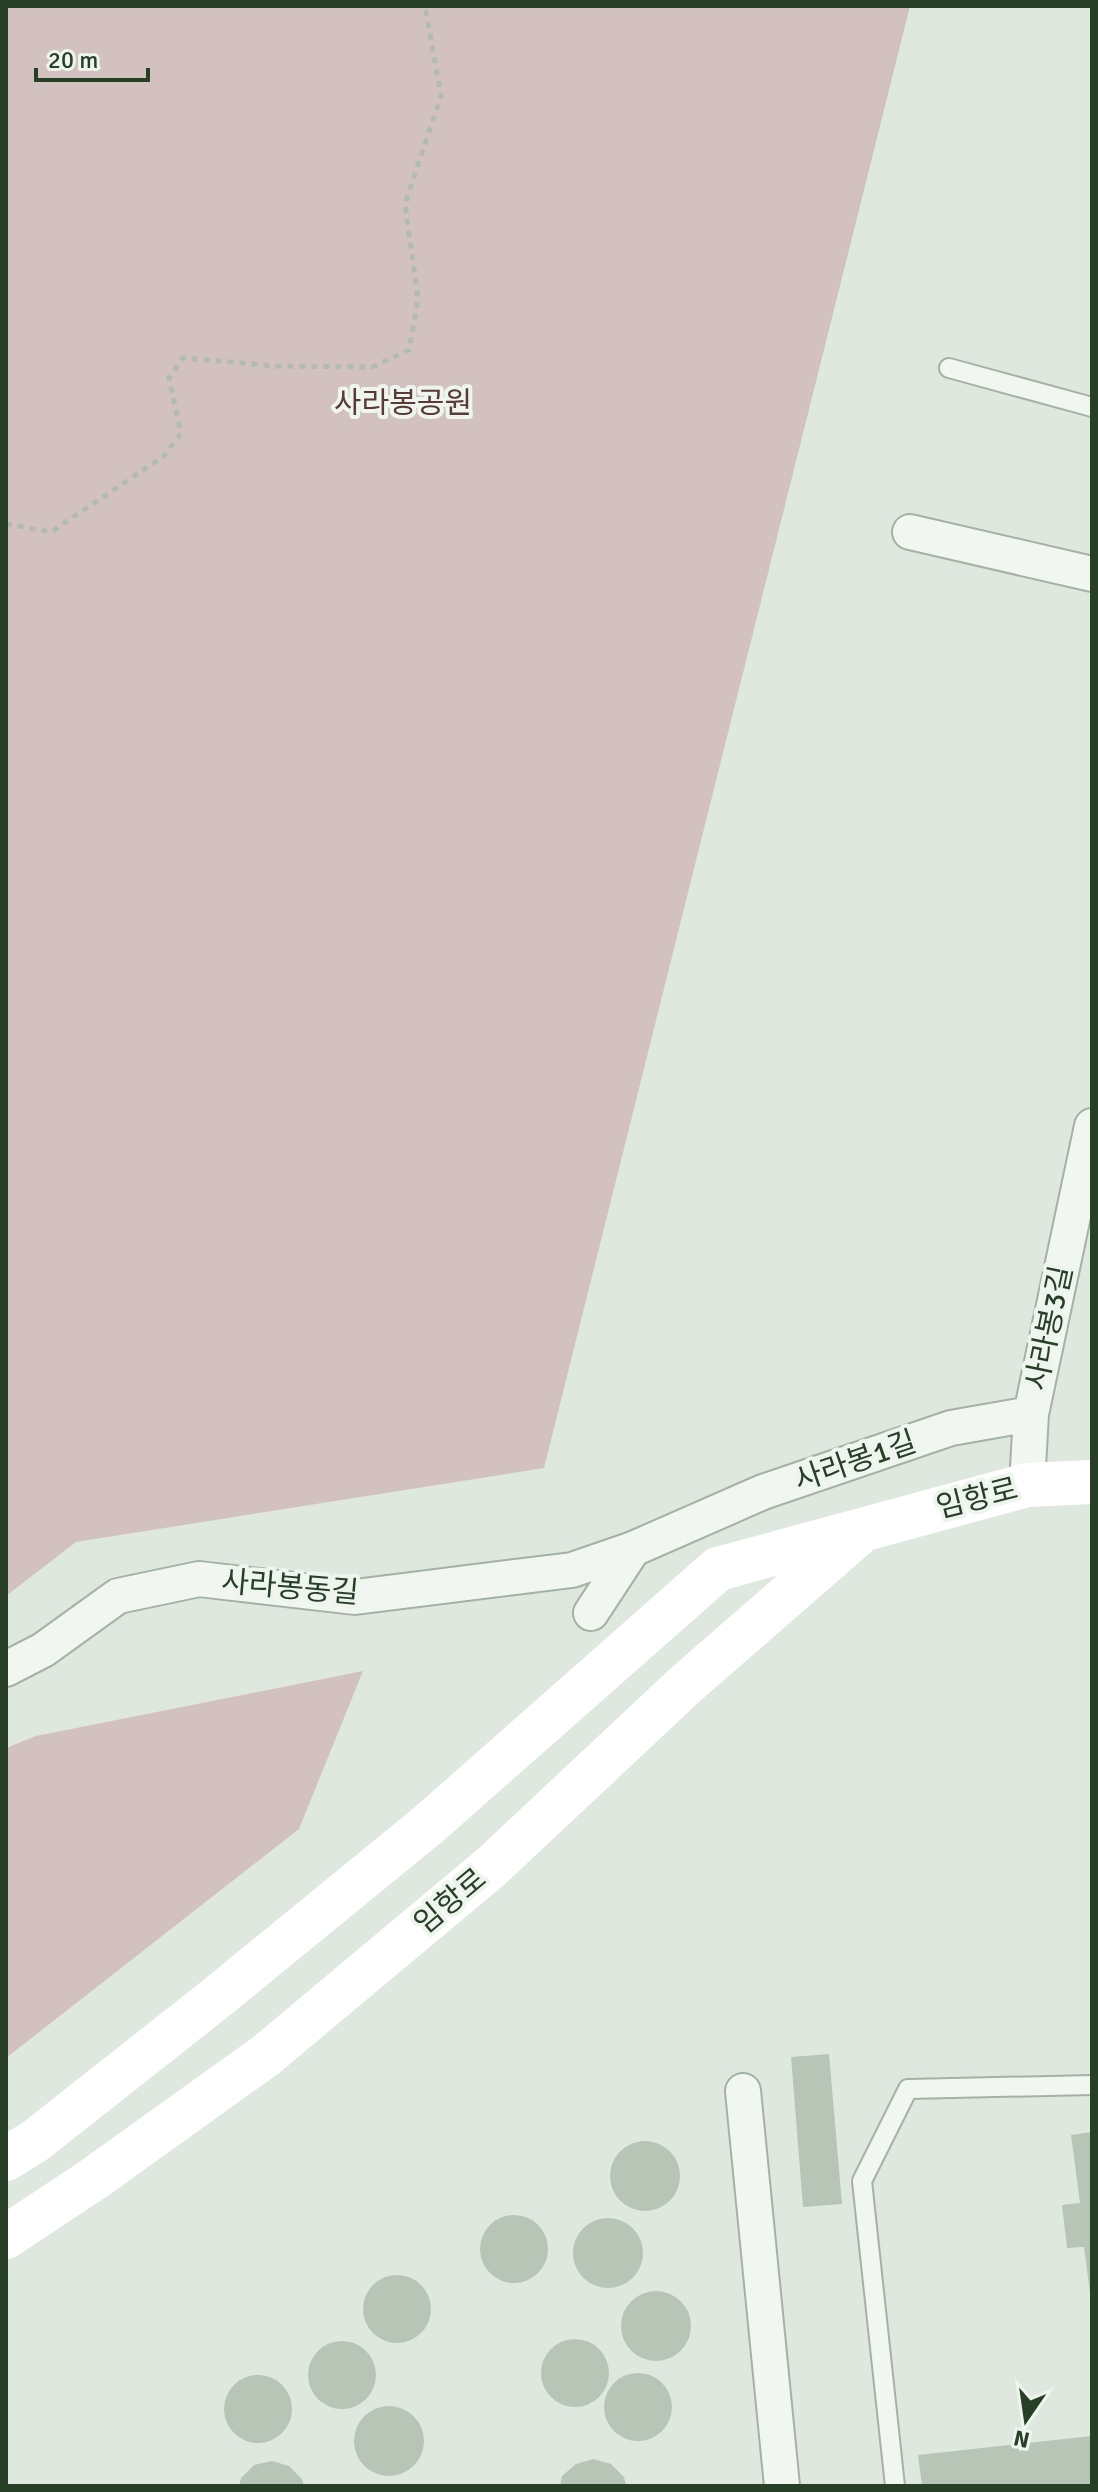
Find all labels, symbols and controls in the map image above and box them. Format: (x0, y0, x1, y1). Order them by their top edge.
scale bar (36, 32, 148, 82)
text: 20 m (48, 45, 98, 75)
park label: 사라봉공원 (334, 385, 472, 422)
street label: 사라봉3길 (1018, 1262, 1081, 1394)
street label: 사라봉1길 (789, 1423, 921, 1500)
street label: 임항로 (932, 1471, 1022, 1526)
street label: 사라봉동길 (220, 1563, 360, 1612)
street label: 임항로 (407, 1861, 494, 1942)
north arrow (986, 2380, 1066, 2460)
text: N (1011, 2424, 1032, 2454)

